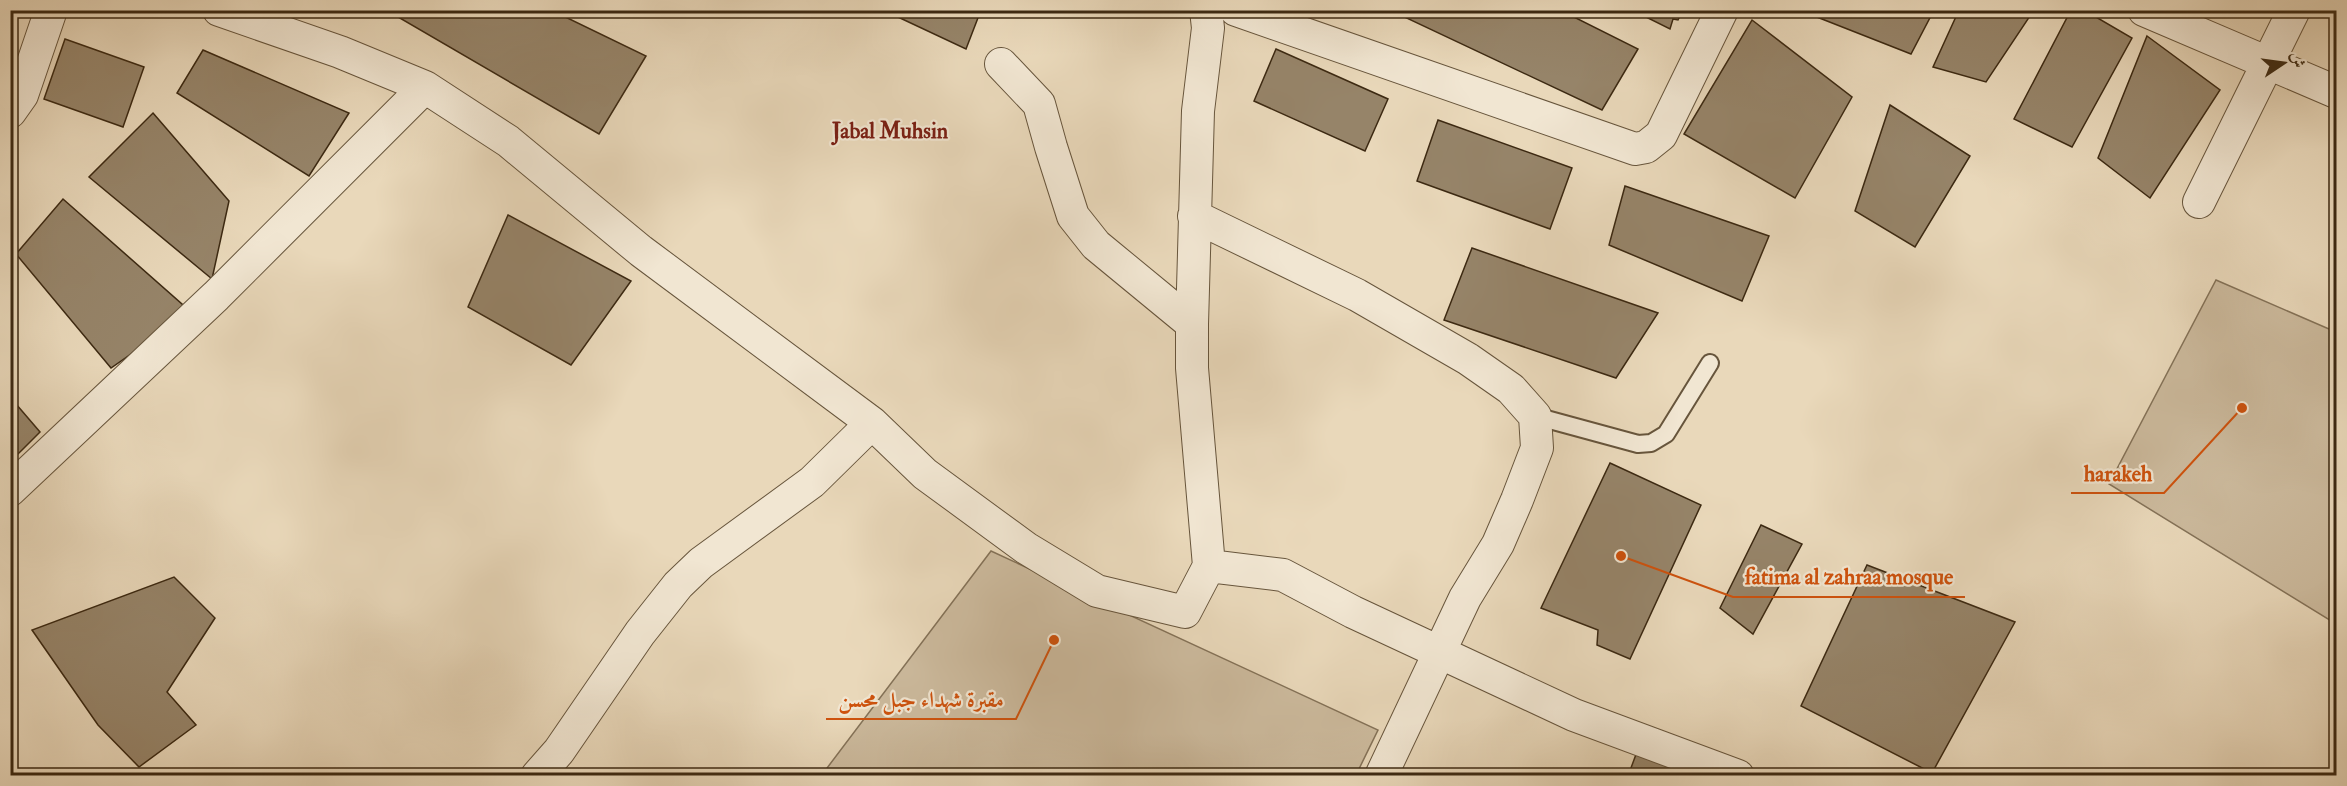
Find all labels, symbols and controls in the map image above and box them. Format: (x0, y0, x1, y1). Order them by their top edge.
north arrow (2254, 33, 2314, 93)
text: ش (2286, 50, 2309, 70)
district label: Jabal Muhsin (831, 117, 949, 146)
callout: harakeh (2071, 453, 2164, 493)
text: harakeh (2084, 460, 2153, 488)
callout: fatima al zahraa mosque (1733, 557, 1965, 597)
text: fatima al zahraa mosque (1745, 563, 1954, 592)
callout: مقبرة شهداء جبل محسن (826, 679, 1016, 719)
text: مقبرة شهداء جبل محسن (838, 686, 1004, 715)

